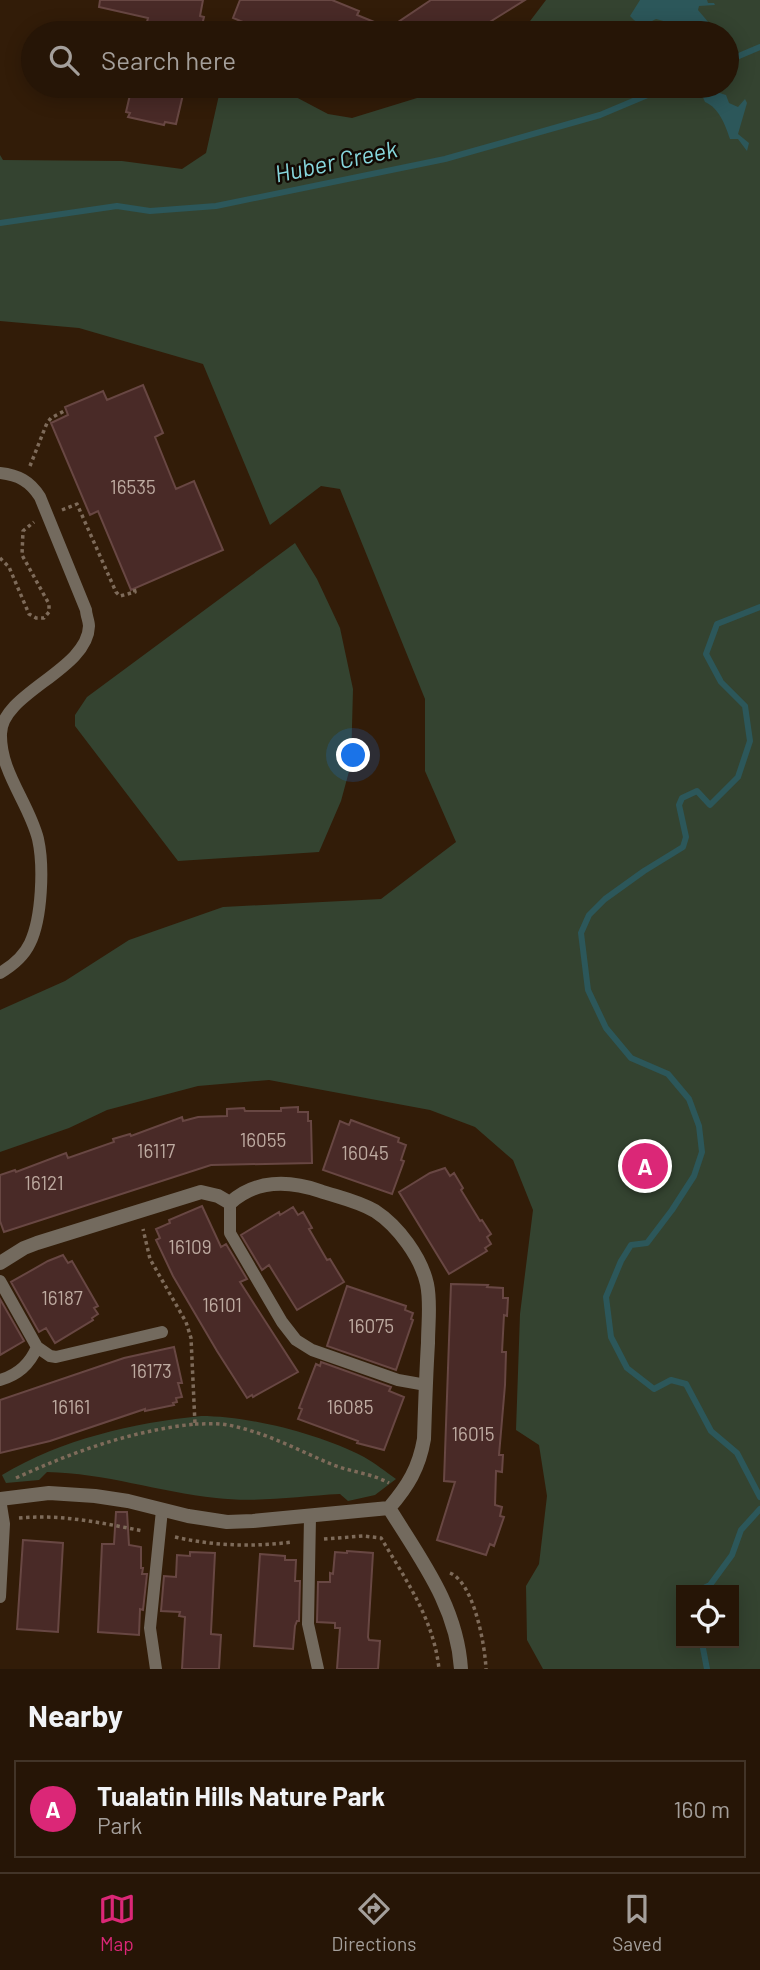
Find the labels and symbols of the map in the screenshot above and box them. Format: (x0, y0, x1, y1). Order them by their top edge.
water label: Huber Creek (272, 133, 400, 188)
house number: 16535 (110, 475, 156, 498)
your location (336, 738, 370, 772)
house number: 16055 (240, 1128, 286, 1151)
house number: 16117 (137, 1139, 175, 1162)
pin: A (622, 1140, 668, 1192)
house number: 16045 (341, 1141, 389, 1164)
house number: 16121 (24, 1171, 64, 1194)
house number: 16109 (168, 1235, 212, 1258)
house number: 16187 (41, 1286, 83, 1309)
house number: 16101 (202, 1293, 242, 1316)
house number: 16075 (348, 1314, 394, 1337)
house number: 16173 (130, 1359, 172, 1382)
house number: 16161 (52, 1395, 90, 1418)
house number: 16085 (327, 1395, 373, 1418)
house number: 16015 (451, 1422, 495, 1445)

